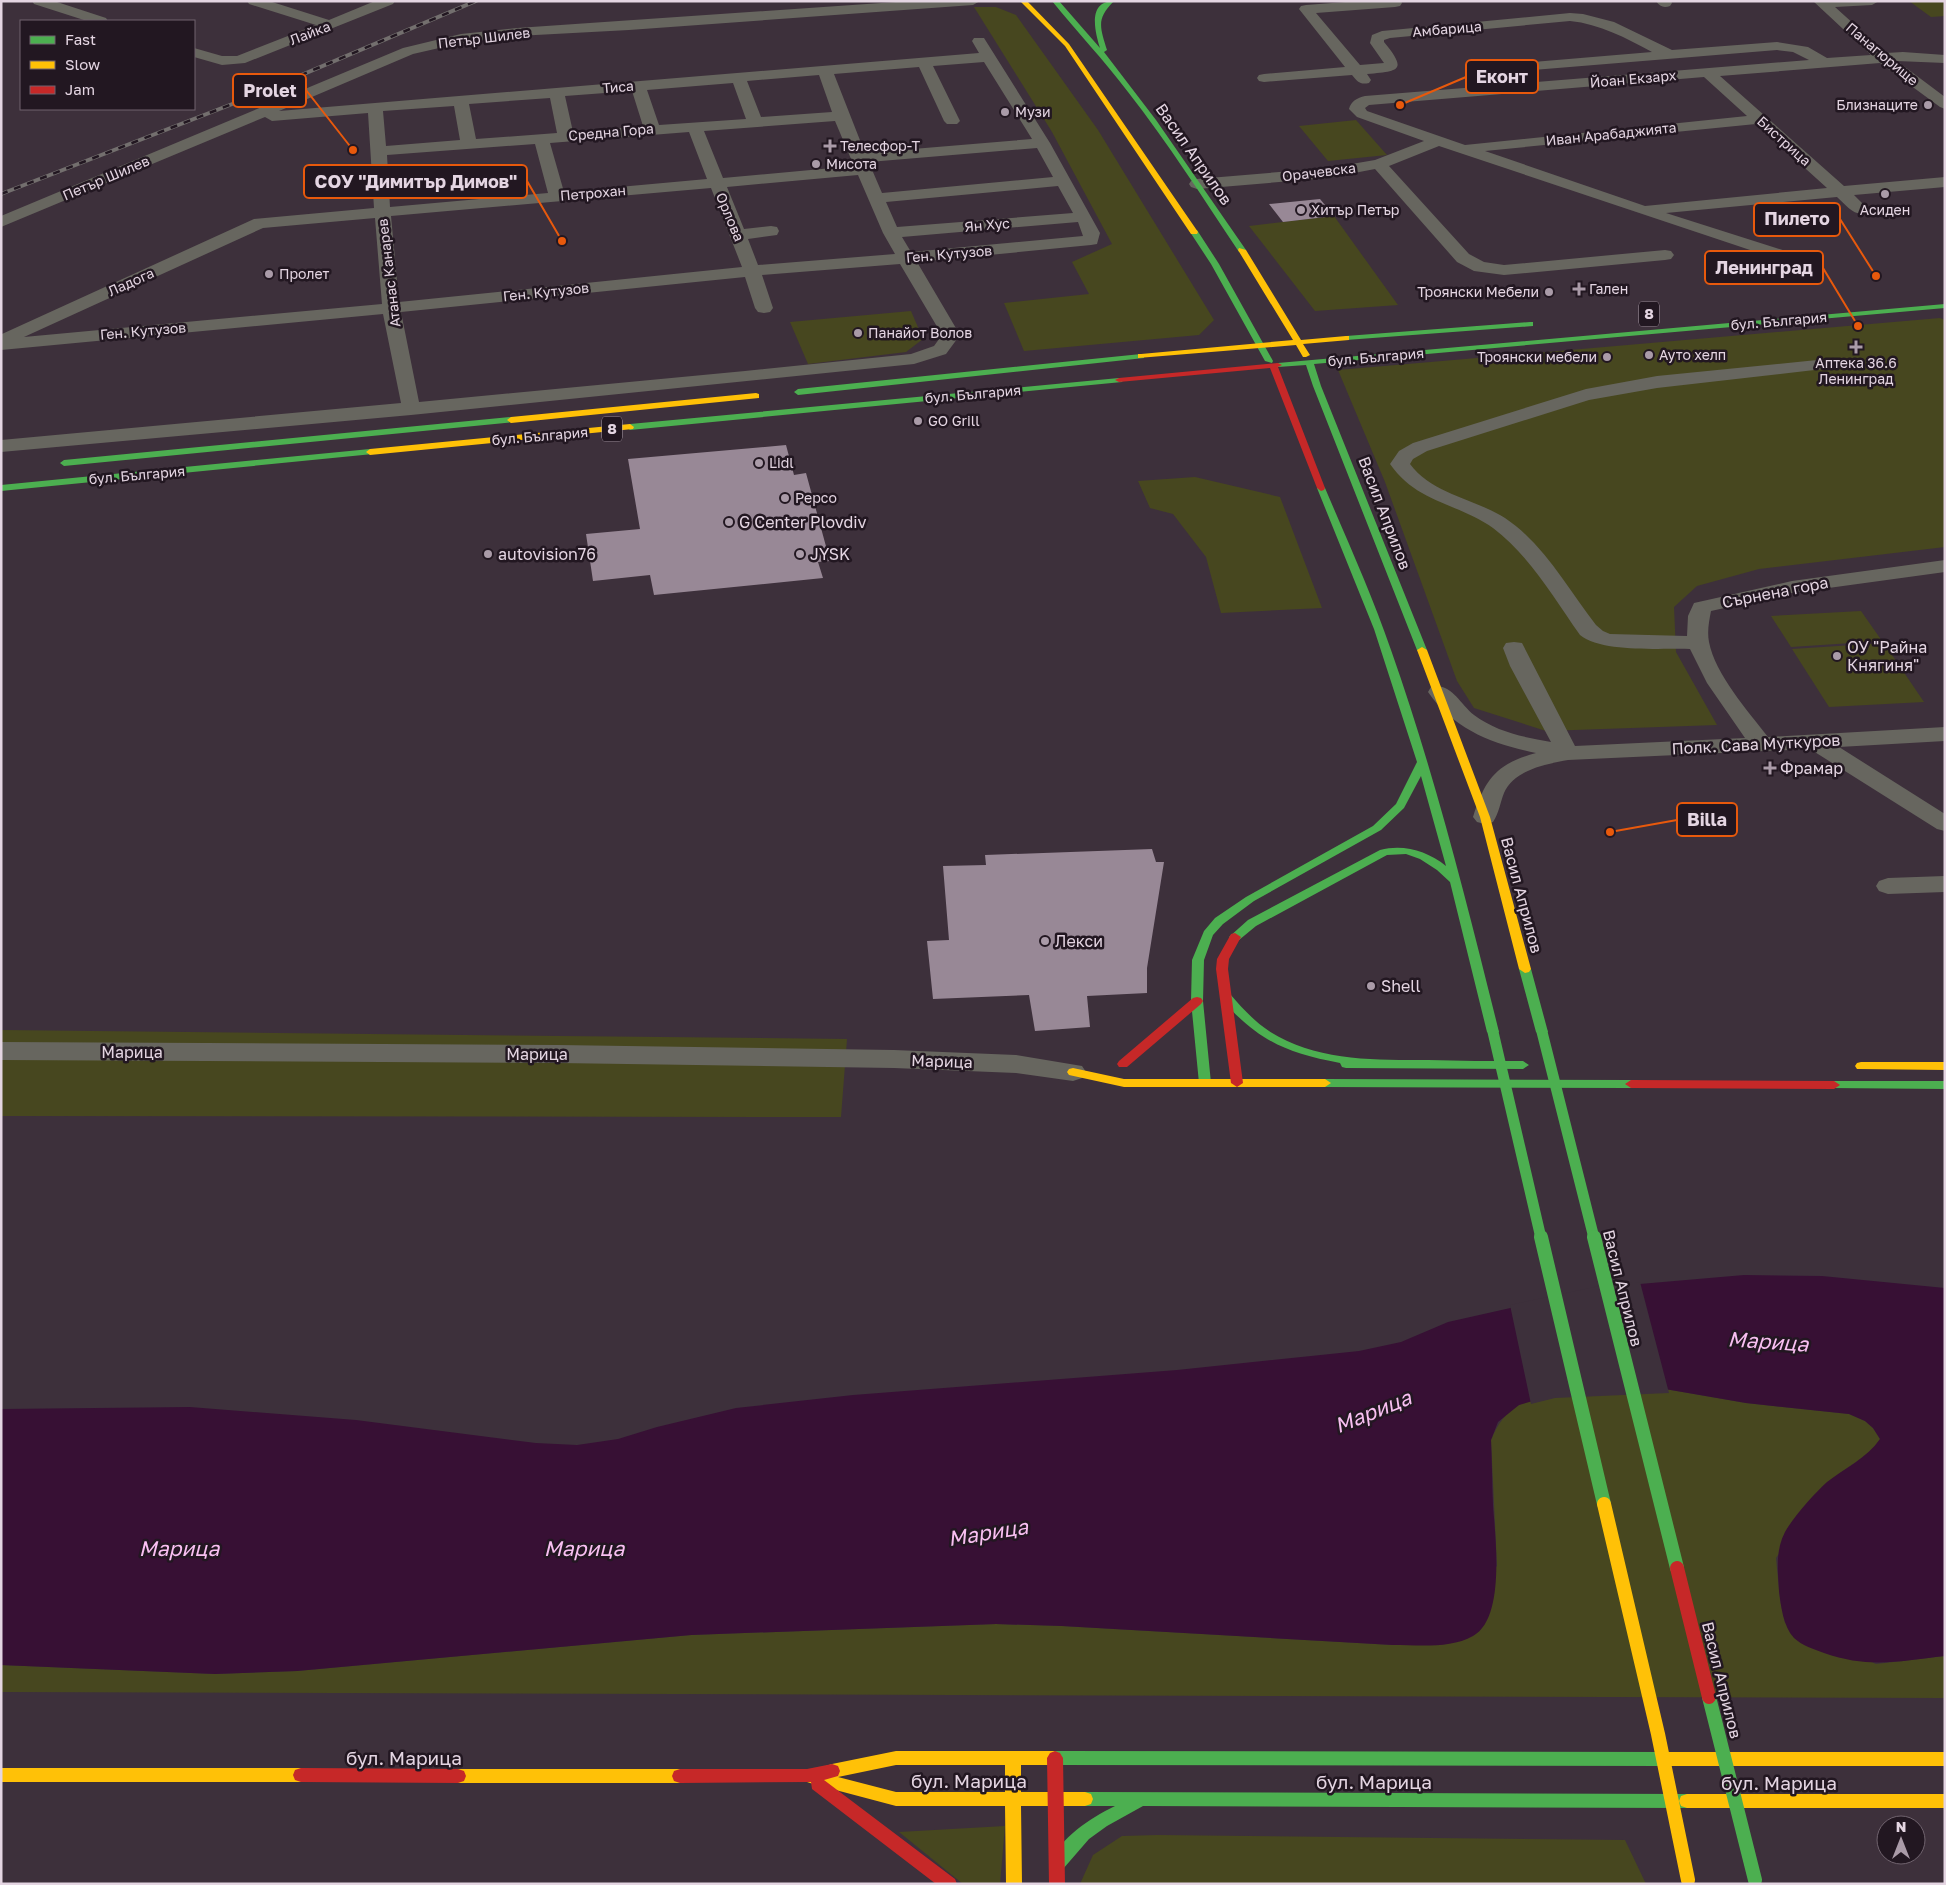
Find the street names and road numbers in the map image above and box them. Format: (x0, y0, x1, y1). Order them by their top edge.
street label: Лайка (287, 17, 333, 48)
street label: Амбарица (1412, 17, 1482, 40)
street label: Панагюрище (1843, 18, 1922, 89)
street label: Петър Шилев (437, 23, 531, 52)
street label: Йоан Екзарх (1589, 66, 1677, 91)
street label: Тиса (602, 77, 634, 96)
street label: Васил Априлов (1152, 99, 1236, 209)
street label: Бистрица (1754, 112, 1815, 169)
street label: Иван Арабаджията (1545, 118, 1677, 149)
street label: Средна Гора (568, 119, 654, 144)
street label: Петър Шилев (60, 152, 152, 203)
street label: Орачевска (1281, 159, 1357, 184)
street label: Петрохан (559, 181, 627, 204)
street label: Орлова (713, 190, 748, 244)
street label: Ян Хус (964, 214, 1011, 235)
street label: Атанас Канарев (373, 218, 404, 328)
street label: Ген. Кутузов (905, 241, 993, 266)
street label: Ладога (105, 264, 157, 299)
street label: Ген. Кутузов (502, 279, 590, 304)
road number: 8 (1639, 302, 1659, 326)
street label: бул. България (1730, 308, 1828, 333)
street label: Ген. Кутузов (99, 318, 187, 343)
street label: бул. България (1327, 344, 1425, 369)
street label: бул. България (924, 381, 1022, 406)
road number: 8 (602, 416, 622, 442)
street label: бул. България (491, 423, 589, 448)
street label: Васил Априлов (1354, 454, 1416, 572)
street label: бул. България (88, 462, 186, 487)
street label: Сърнена гора (1720, 572, 1830, 612)
street label: Полк. Сава Муткуров (1671, 730, 1841, 758)
street label: Васил Априлов (1497, 835, 1547, 955)
street label: Марица (101, 1042, 163, 1062)
street label: Марица (506, 1044, 568, 1064)
street label: Марица (911, 1050, 973, 1072)
street label: Васил Априлов (1599, 1228, 1647, 1348)
street label: Васил Априлов (1698, 1620, 1746, 1740)
street label: бул. Марица (346, 1746, 462, 1769)
street label: бул. Марица (911, 1769, 1027, 1792)
street label: бул. Марица (1316, 1770, 1432, 1793)
street label: бул. Марица (1721, 1771, 1837, 1794)

